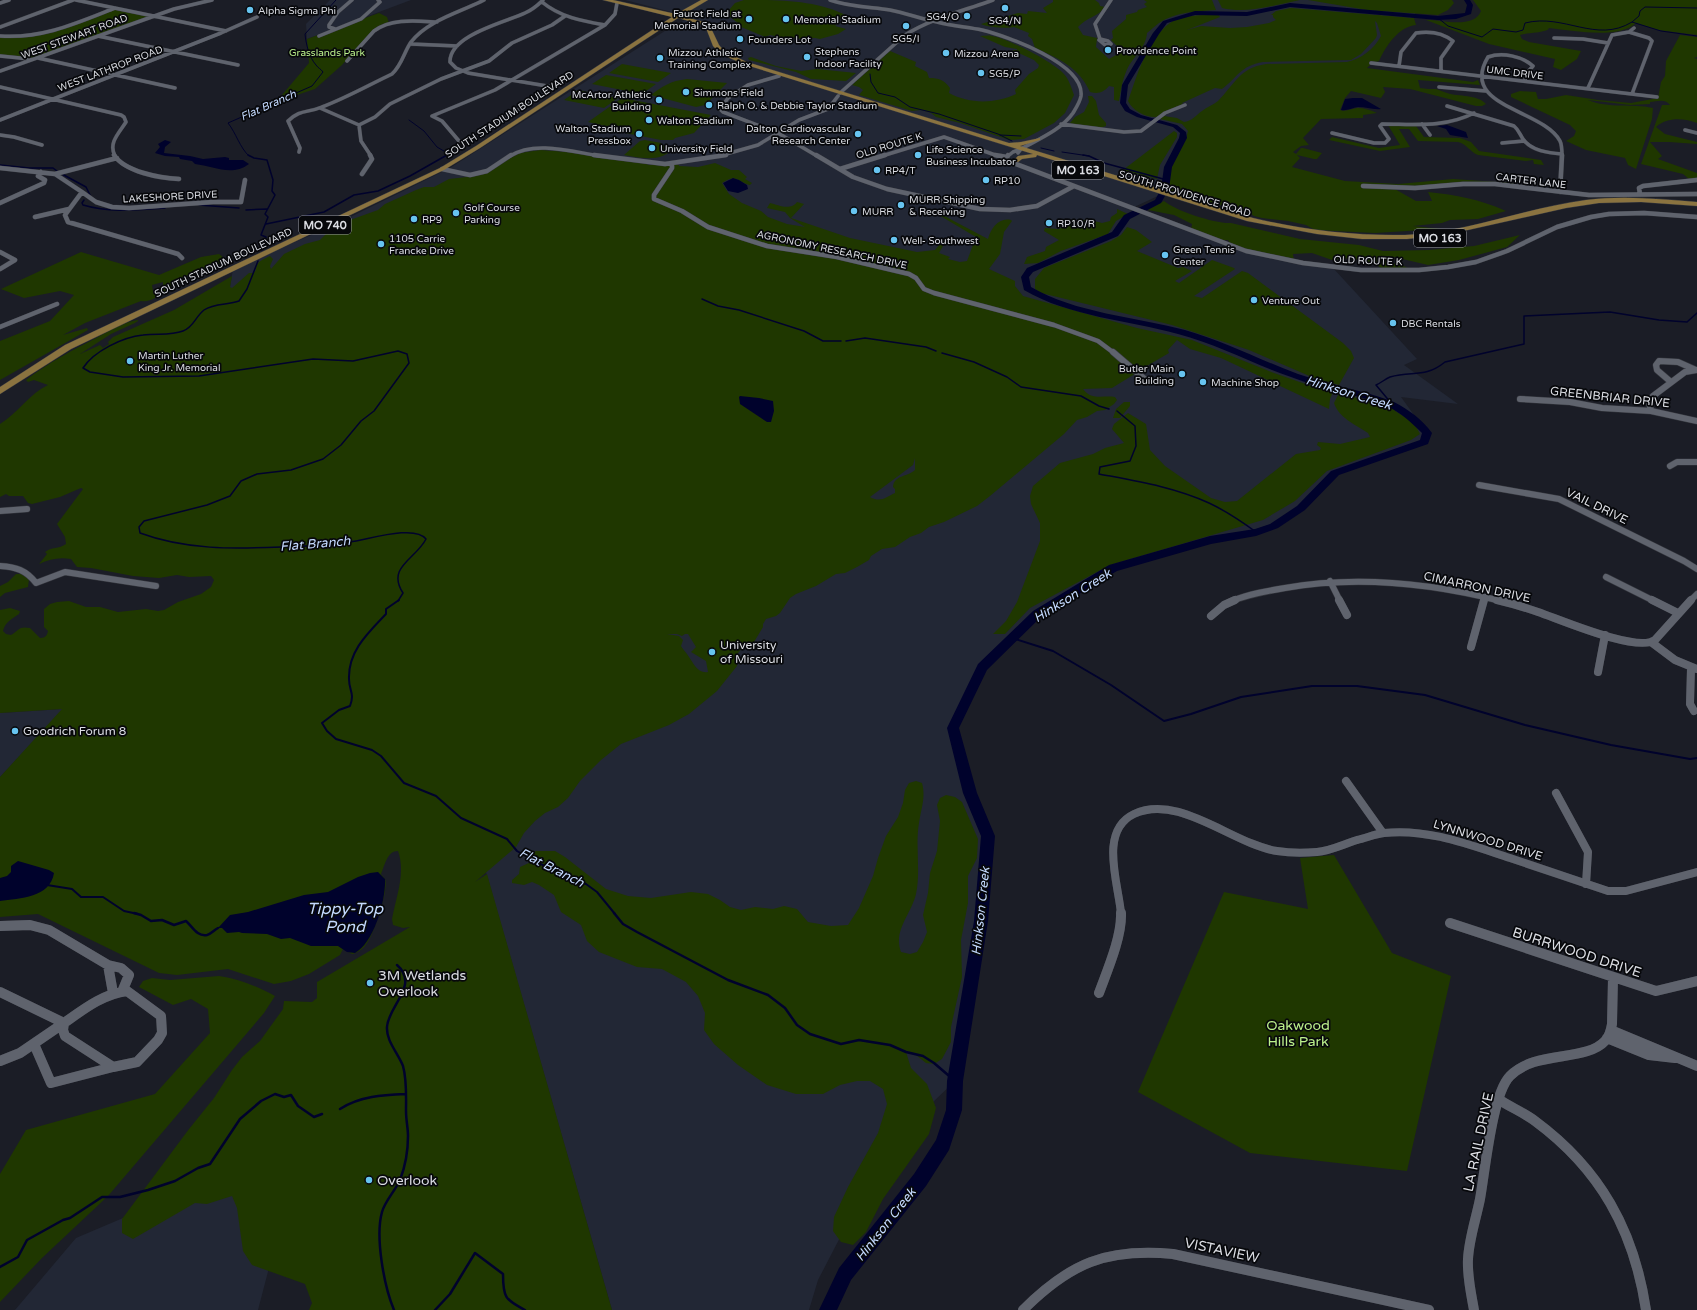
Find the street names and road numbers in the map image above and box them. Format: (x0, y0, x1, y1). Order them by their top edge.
street label: WEST STEWART ROAD (19, 12, 129, 62)
street label: WEST LATHROP ROAD (56, 43, 165, 95)
street label: UMC DRIVE (1486, 64, 1544, 82)
street label: SOUTH STADIUM BOULEVARD (443, 69, 576, 161)
street label: OLD ROUTE K (855, 130, 924, 162)
road number: MO 163 (1052, 161, 1104, 179)
street label: SOUTH PROVIDENCE ROAD (1117, 168, 1252, 220)
street label: CARTER LANE (1495, 171, 1567, 191)
street label: LAKESHORE DRIVE (122, 189, 218, 205)
road number: MO 740 (299, 216, 351, 234)
street label: SOUTH STADIUM BOULEVARD (153, 226, 294, 300)
street label: AGRONOMY RESEARCH DRIVE (755, 228, 908, 272)
road number: MO 163 (1414, 229, 1466, 247)
street label: OLD ROUTE K (1333, 254, 1403, 268)
street label: GREENBRIAR DRIVE (1549, 384, 1671, 410)
street label: VAIL DRIVE (1564, 485, 1631, 527)
street label: CIMARRON DRIVE (1422, 569, 1532, 605)
street label: LYNNWOOD DRIVE (1432, 817, 1545, 863)
street label: BURRWOOD DRIVE (1510, 924, 1643, 981)
street label: LA RAIL DRIVE (1460, 1091, 1497, 1193)
street label: VISTAVIEW (1183, 1234, 1261, 1267)

